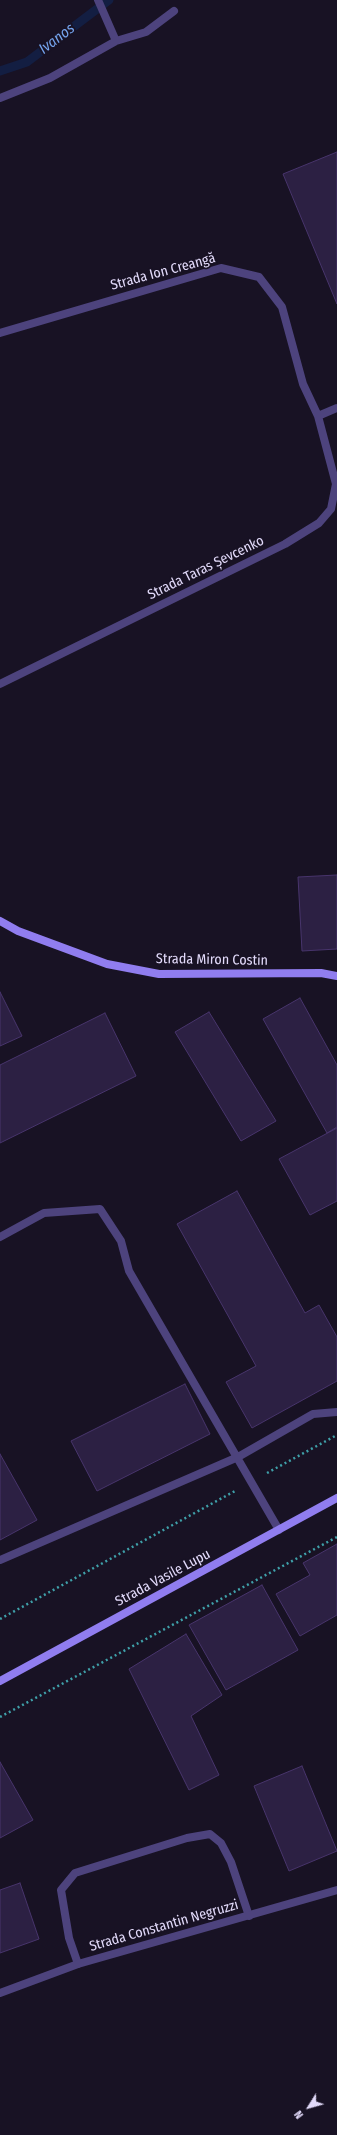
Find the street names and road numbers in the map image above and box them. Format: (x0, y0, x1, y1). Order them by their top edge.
street label: Strada Ion Creangă (109, 250, 217, 294)
street label: Strada Taras Șevcenko (145, 533, 267, 603)
street label: Strada Miron Costin (156, 951, 268, 969)
street label: Strada Vasile Lupu (113, 1546, 213, 1610)
street label: Strada Constantin Negruzzi (88, 1897, 240, 1955)

